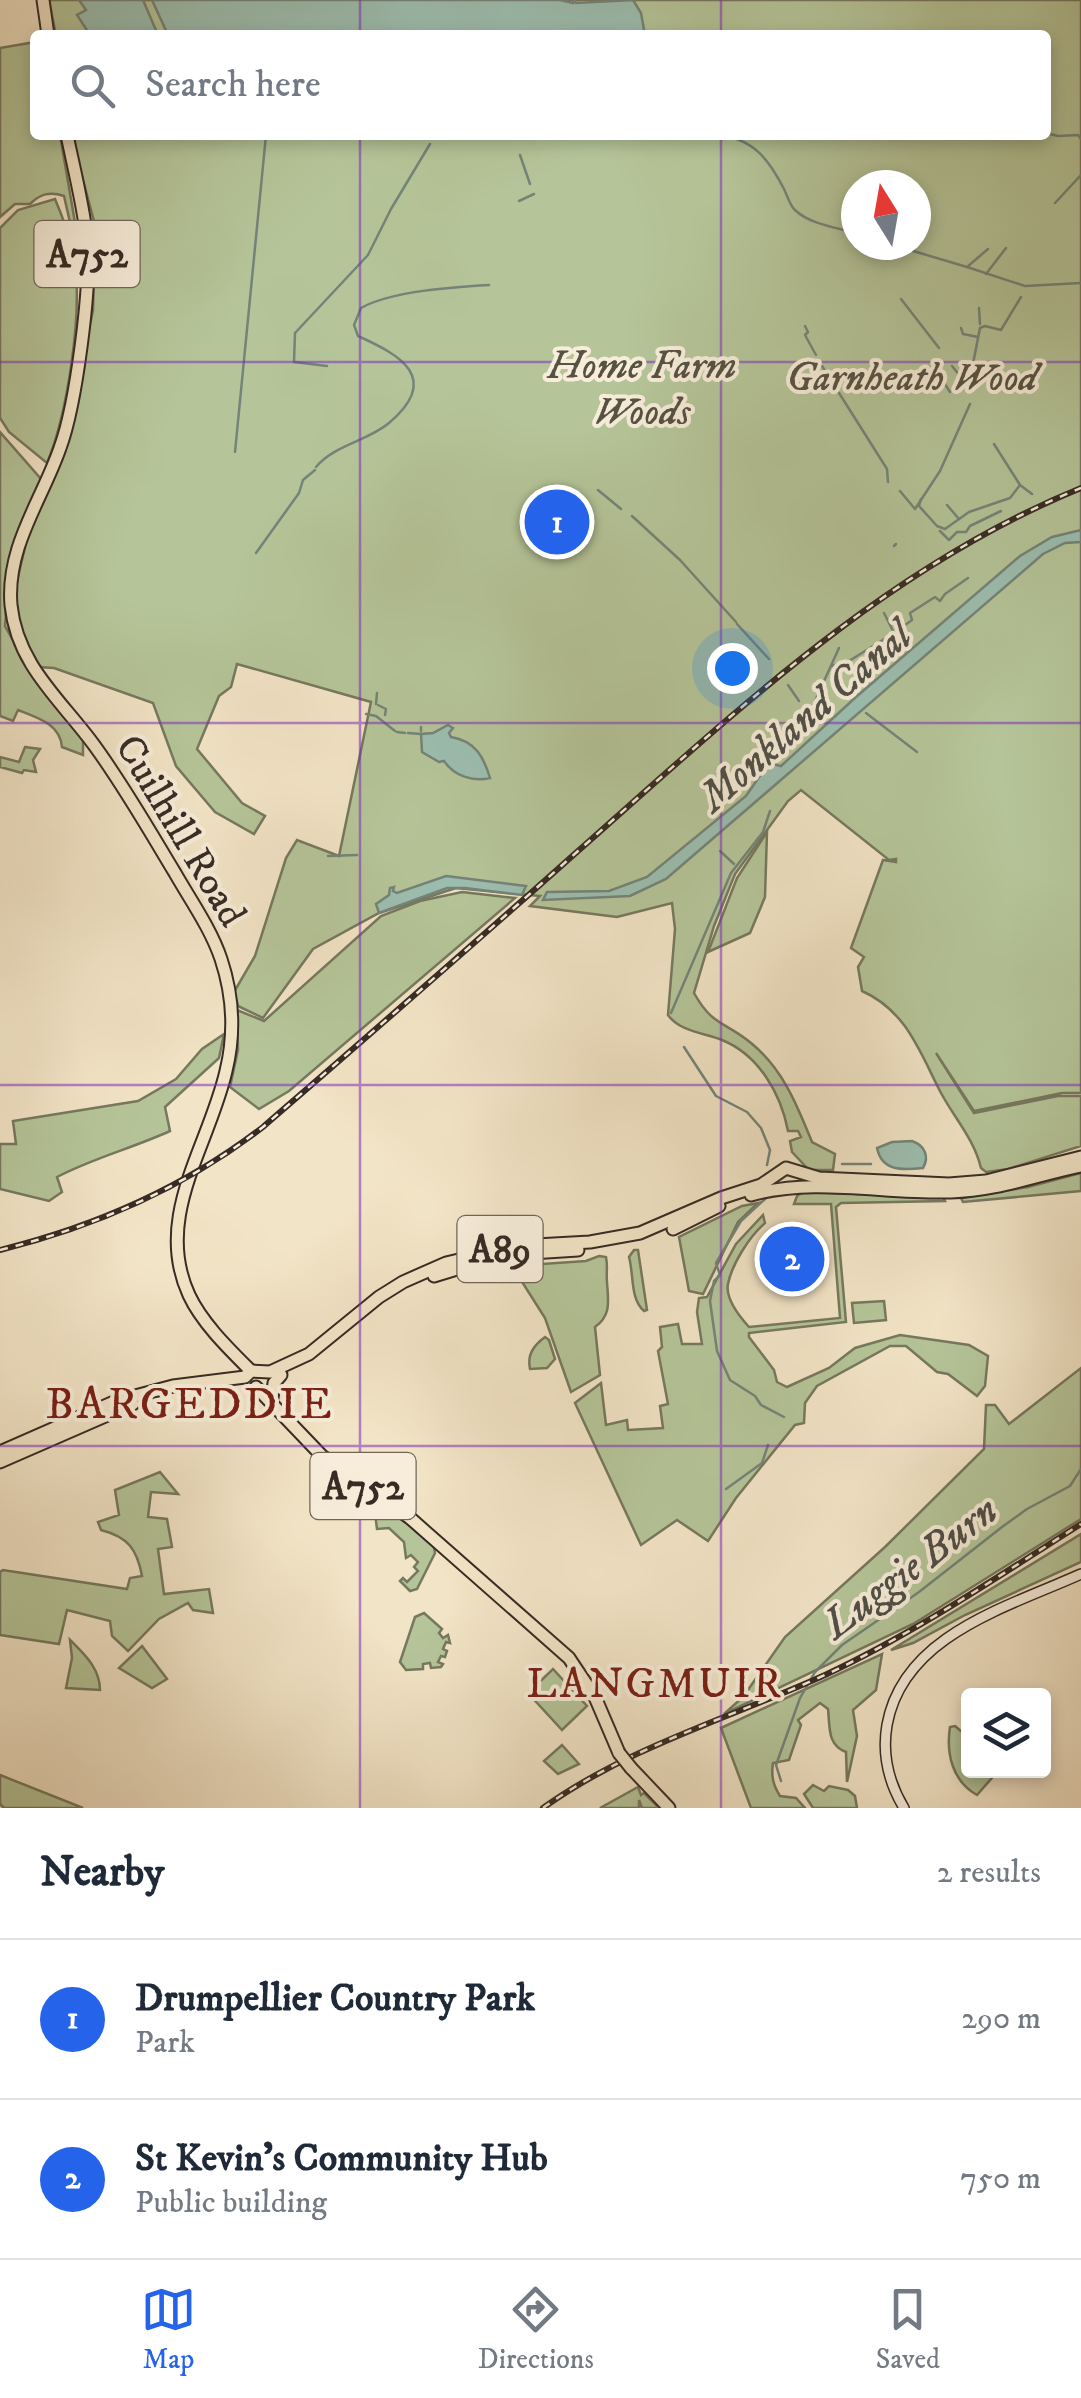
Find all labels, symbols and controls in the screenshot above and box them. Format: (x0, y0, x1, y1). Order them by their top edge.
search box (30, 30, 1051, 140)
icon: search (65, 58, 120, 113)
text: Search here (145, 61, 321, 109)
north arrow (841, 170, 931, 260)
road number: A752 (34, 221, 140, 287)
park label: Home Farm Woods (546, 342, 737, 438)
park label: Garnheath Wood (786, 354, 1044, 404)
pin: 1 (524, 484, 590, 560)
water label: Monkland Canal (687, 608, 926, 826)
your location (707, 643, 758, 694)
street label: Cuilhill Road (103, 727, 256, 937)
road number: A89 (458, 1216, 542, 1282)
pin: 2 (760, 1222, 824, 1296)
district label: BARGEDDIE (46, 1377, 334, 1433)
road number: A752 (310, 1453, 416, 1519)
water label: Luggie Burn (811, 1486, 1009, 1652)
district label: LANGMUIR (526, 1659, 784, 1711)
map controls (961, 1688, 1051, 1778)
button: layers (961, 1688, 1051, 1778)
text: Nearby (40, 1847, 164, 1899)
text: 2 results (937, 1853, 1041, 1893)
text: Drumpellier Country Park (135, 1975, 535, 2023)
text: 1 (67, 1999, 78, 2039)
text: 290 m (961, 1999, 1041, 2039)
text: Park (135, 2023, 195, 2063)
text: St Kevin's Community Hub (135, 2135, 548, 2183)
text: 2 (65, 2159, 80, 2199)
text: 750 m (960, 2159, 1041, 2199)
text: Public building (135, 2183, 327, 2223)
tab: Map (141, 2282, 196, 2377)
tab: Directions (478, 2282, 594, 2377)
tab: Saved (876, 2282, 940, 2377)

